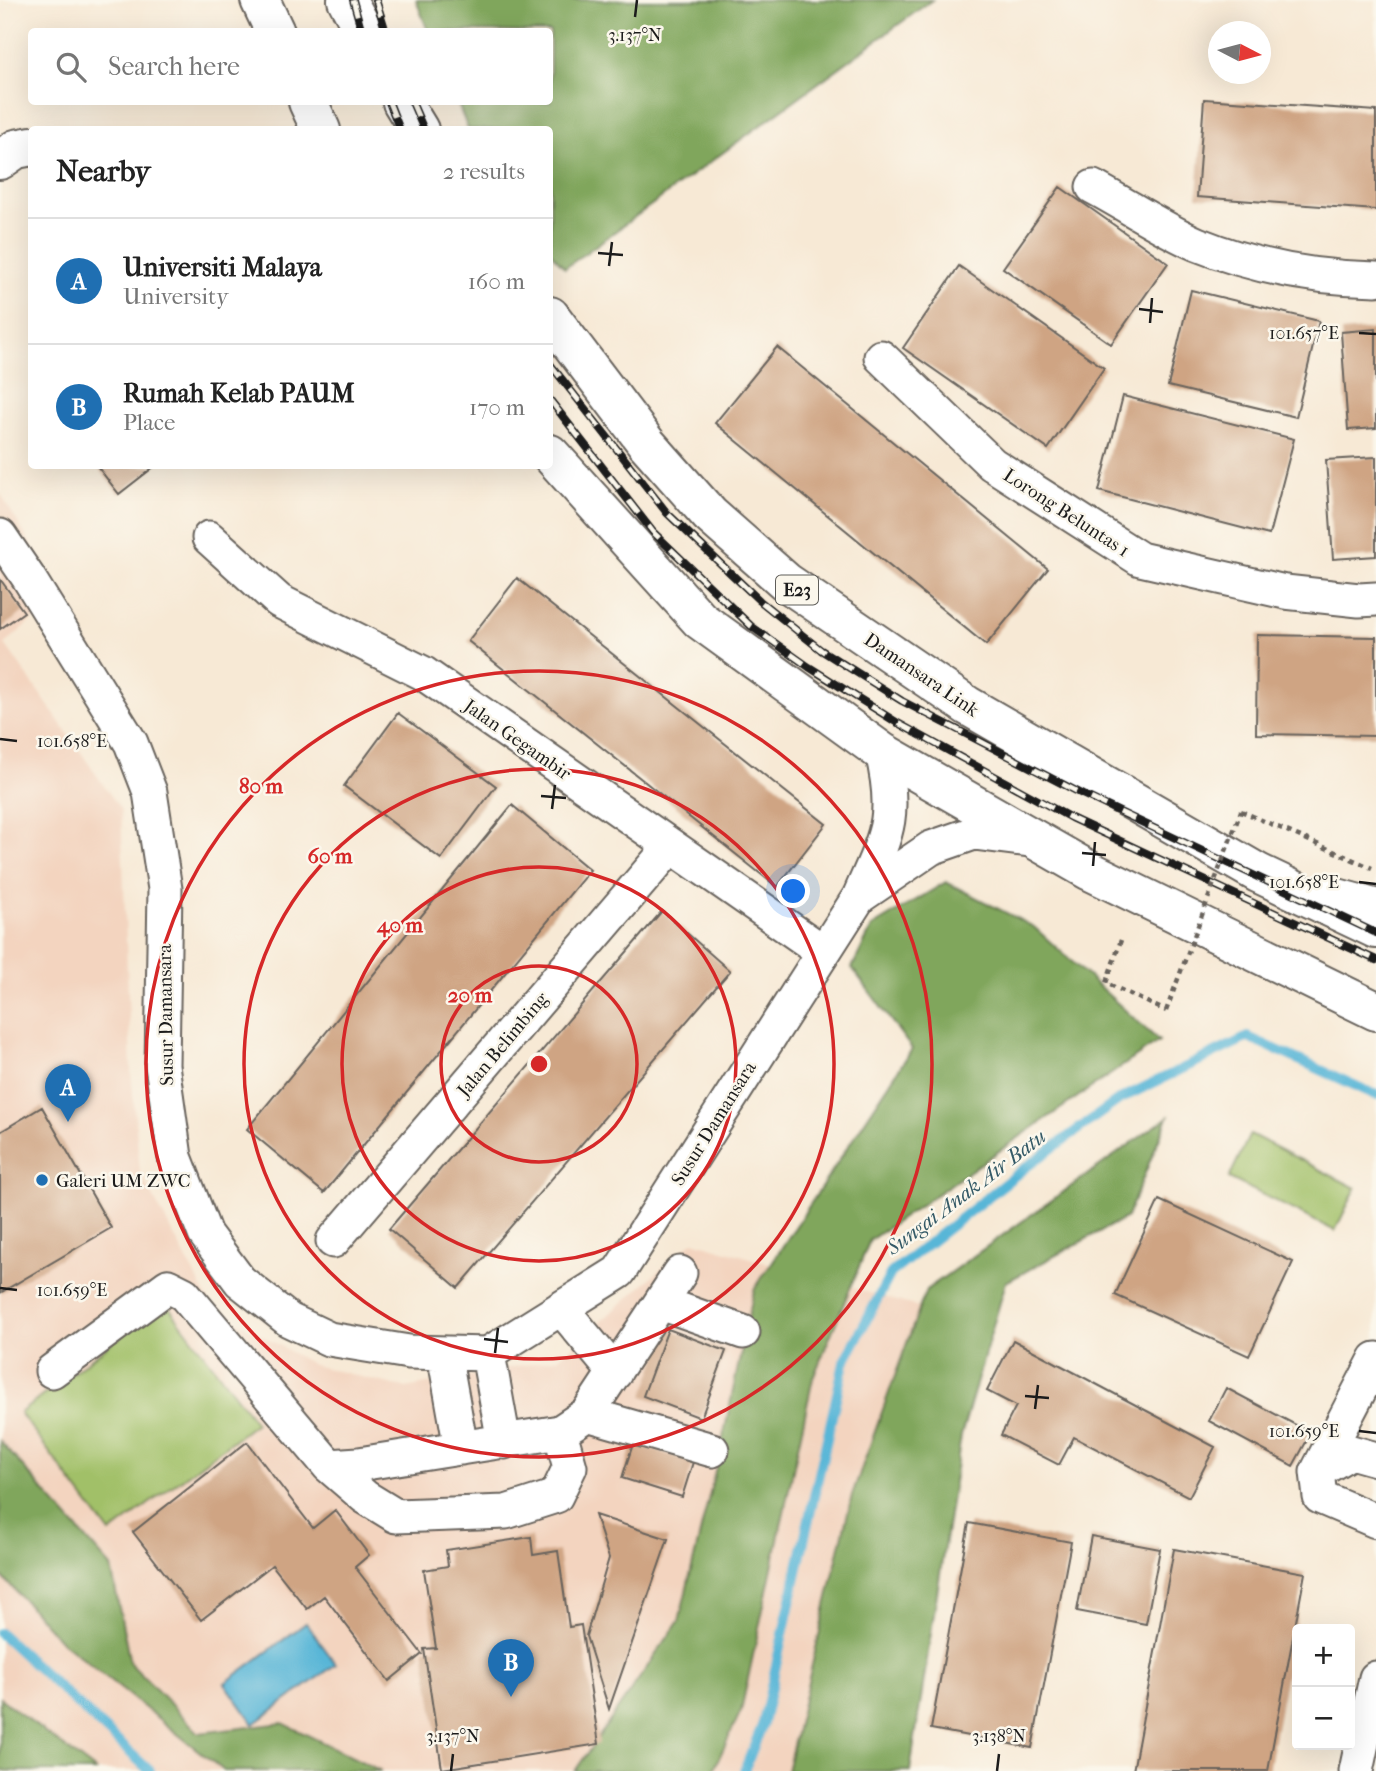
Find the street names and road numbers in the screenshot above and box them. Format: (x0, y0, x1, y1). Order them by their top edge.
street label: Lorong Beluntas 1 (999, 464, 1134, 562)
road number: E23 (776, 576, 818, 604)
street label: Damansara Link (860, 628, 983, 721)
street label: Jalan Gegambir (458, 694, 576, 785)
street label: Susur Damansara (154, 944, 178, 1086)
street label: Jalan Belimbing (451, 987, 553, 1103)
street label: Susur Damansara (667, 1057, 761, 1190)

